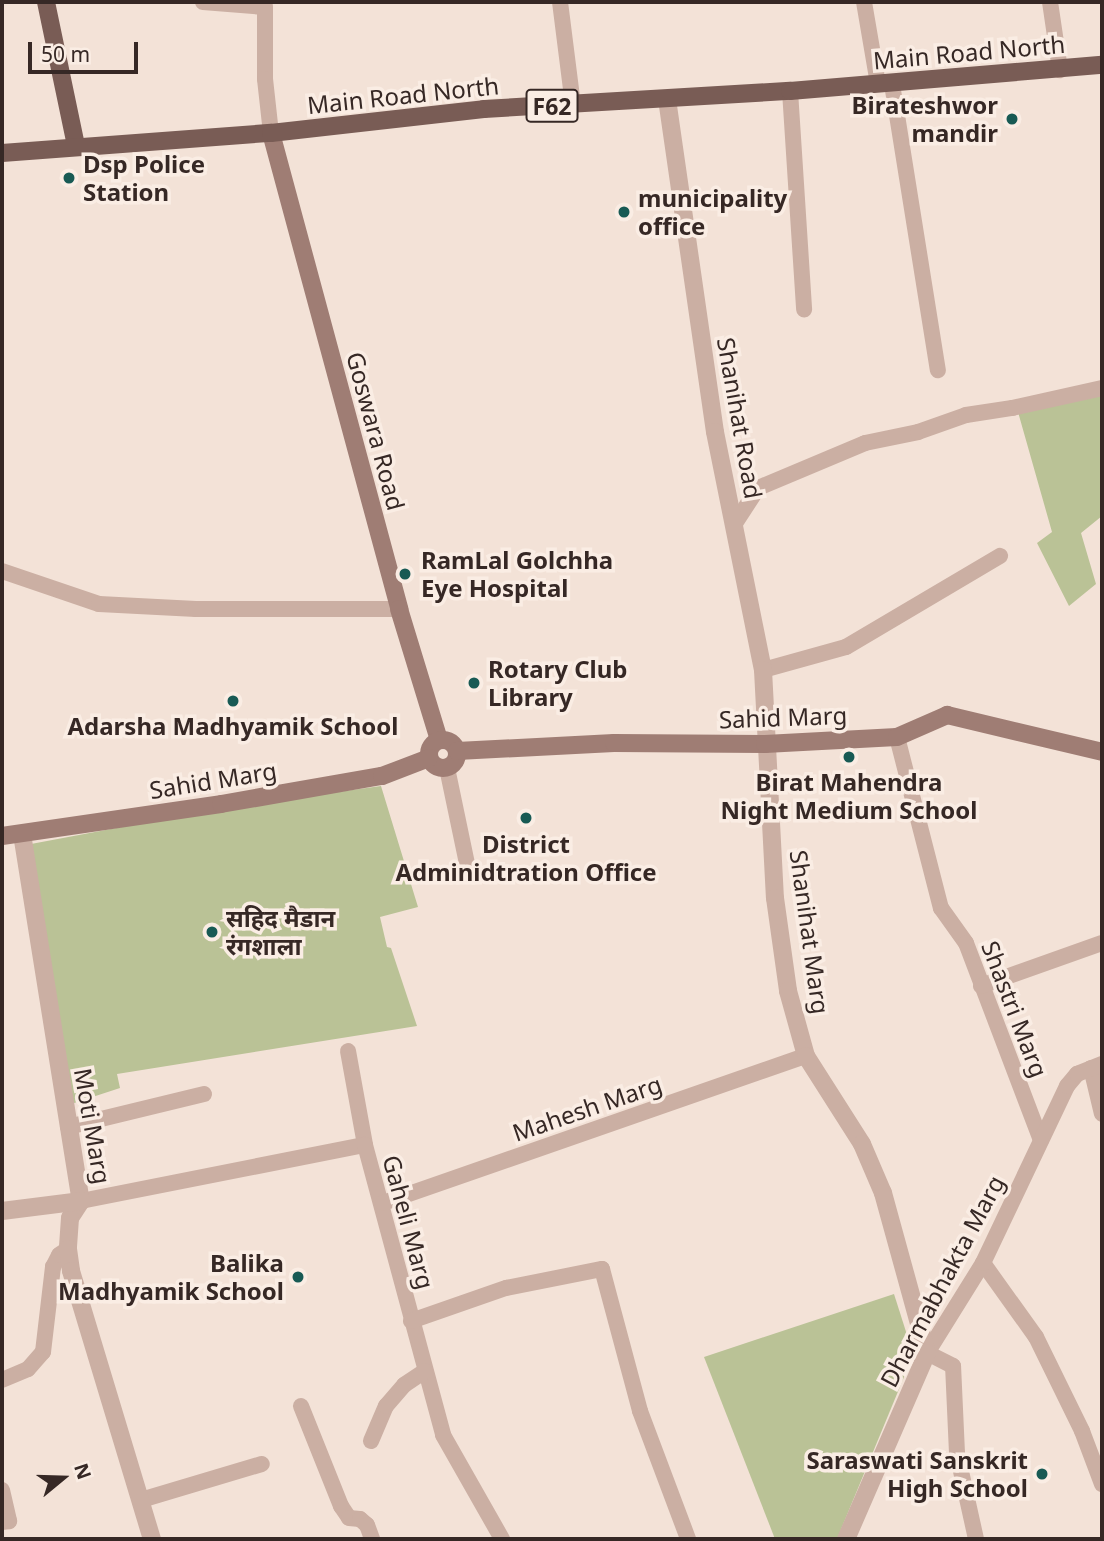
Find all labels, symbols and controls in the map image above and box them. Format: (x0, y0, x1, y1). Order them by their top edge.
scale bar (32, 28, 142, 72)
street label: Main Road North (872, 29, 1066, 75)
text: 50 m (41, 40, 90, 68)
street label: Main Road North (306, 71, 500, 119)
road number: F62 (524, 86, 580, 125)
place label: Birateshwor mandir (852, 91, 998, 147)
marker: Birateshwor mandir (1004, 111, 1020, 127)
place label: Dsp Police Station (83, 150, 205, 206)
marker: Dsp Police Station (61, 170, 77, 186)
place label: municipality office (638, 184, 787, 240)
marker: municipality office (616, 204, 632, 220)
street label: Shanihat Road (712, 335, 768, 501)
street label: Goswara Road (341, 349, 411, 513)
place label: RamLal Golchha Eye Hospital (421, 546, 613, 602)
marker: RamLal Golchha Eye Hospital (395, 564, 415, 584)
place label: Rotary Club Library (488, 655, 628, 711)
marker: Rotary Club Library (466, 675, 482, 691)
marker: Adarsha Madhyamik School (225, 693, 241, 709)
street label: Sahid Marg (718, 700, 848, 734)
place label: Adarsha Madhyamik School (67, 712, 399, 740)
marker: Birat Mahendra Night Medium School (841, 749, 857, 765)
street label: Sahid Marg (147, 756, 279, 804)
place label: Birat Mahendra Night Medium School (720, 768, 978, 824)
marker: District Adminidtration Office (518, 810, 534, 826)
place label: District Adminidtration Office (395, 830, 657, 886)
street label: Shanihat Marg (784, 848, 836, 1016)
place label: सहिद मैडान रंगशाला (226, 904, 335, 960)
marker: सहिद मैडान रंगशाला (204, 924, 220, 940)
street label: Shastri Marg (976, 937, 1054, 1081)
street label: Moti Marg (69, 1066, 117, 1186)
street label: Mahesh Marg (509, 1069, 665, 1147)
street label: Gaheli Marg (377, 1152, 441, 1292)
street label: Dharmabhakta Marg (874, 1170, 1010, 1392)
place label: Balika Madhyamik School (58, 1249, 284, 1305)
marker: Balika Madhyamik School (290, 1269, 306, 1285)
north arrow (28, 1443, 98, 1513)
place label: Saraswati Sanskrit High School (807, 1446, 1028, 1502)
text: N (68, 1460, 98, 1483)
marker: Saraswati Sanskrit High School (1034, 1466, 1050, 1482)

